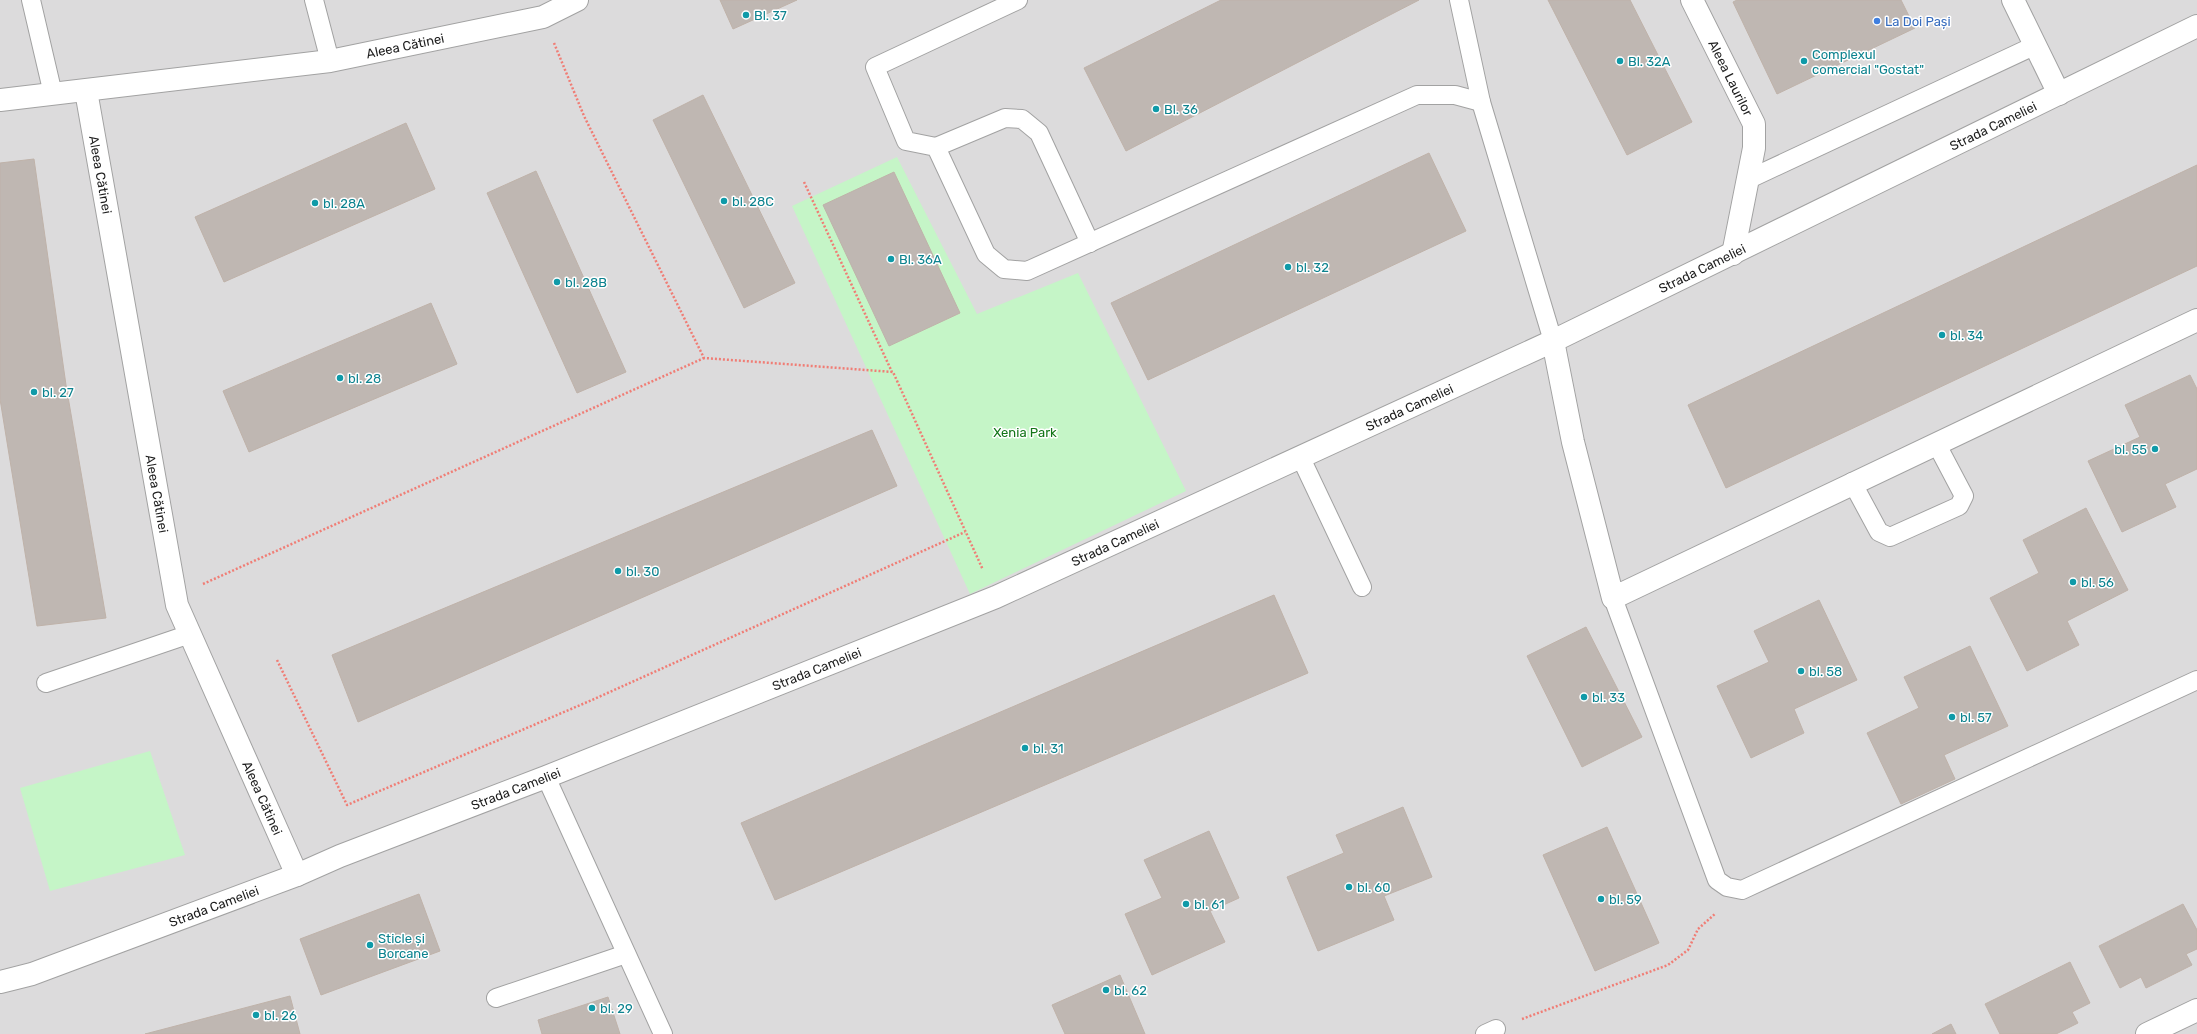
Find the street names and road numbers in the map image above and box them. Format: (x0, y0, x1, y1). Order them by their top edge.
street label: Aleea Cătinei (365, 31, 446, 61)
street label: Aleea Laurilor (1705, 38, 1756, 118)
street label: Strada Cameliei (1947, 99, 2039, 154)
street label: Aleea Cătinei (86, 134, 115, 215)
street label: Strada Cameliei (1656, 241, 1748, 296)
street label: Strada Cameliei (1363, 381, 1456, 434)
street label: Aleea Cătinei (143, 454, 171, 534)
street label: Strada Cameliei (1069, 516, 1161, 569)
street label: Strada Cameliei (770, 645, 864, 694)
street label: Aleea Cătinei (239, 759, 285, 837)
street label: Strada Cameliei (469, 765, 563, 813)
street label: Strada Cameliei (167, 883, 261, 930)

